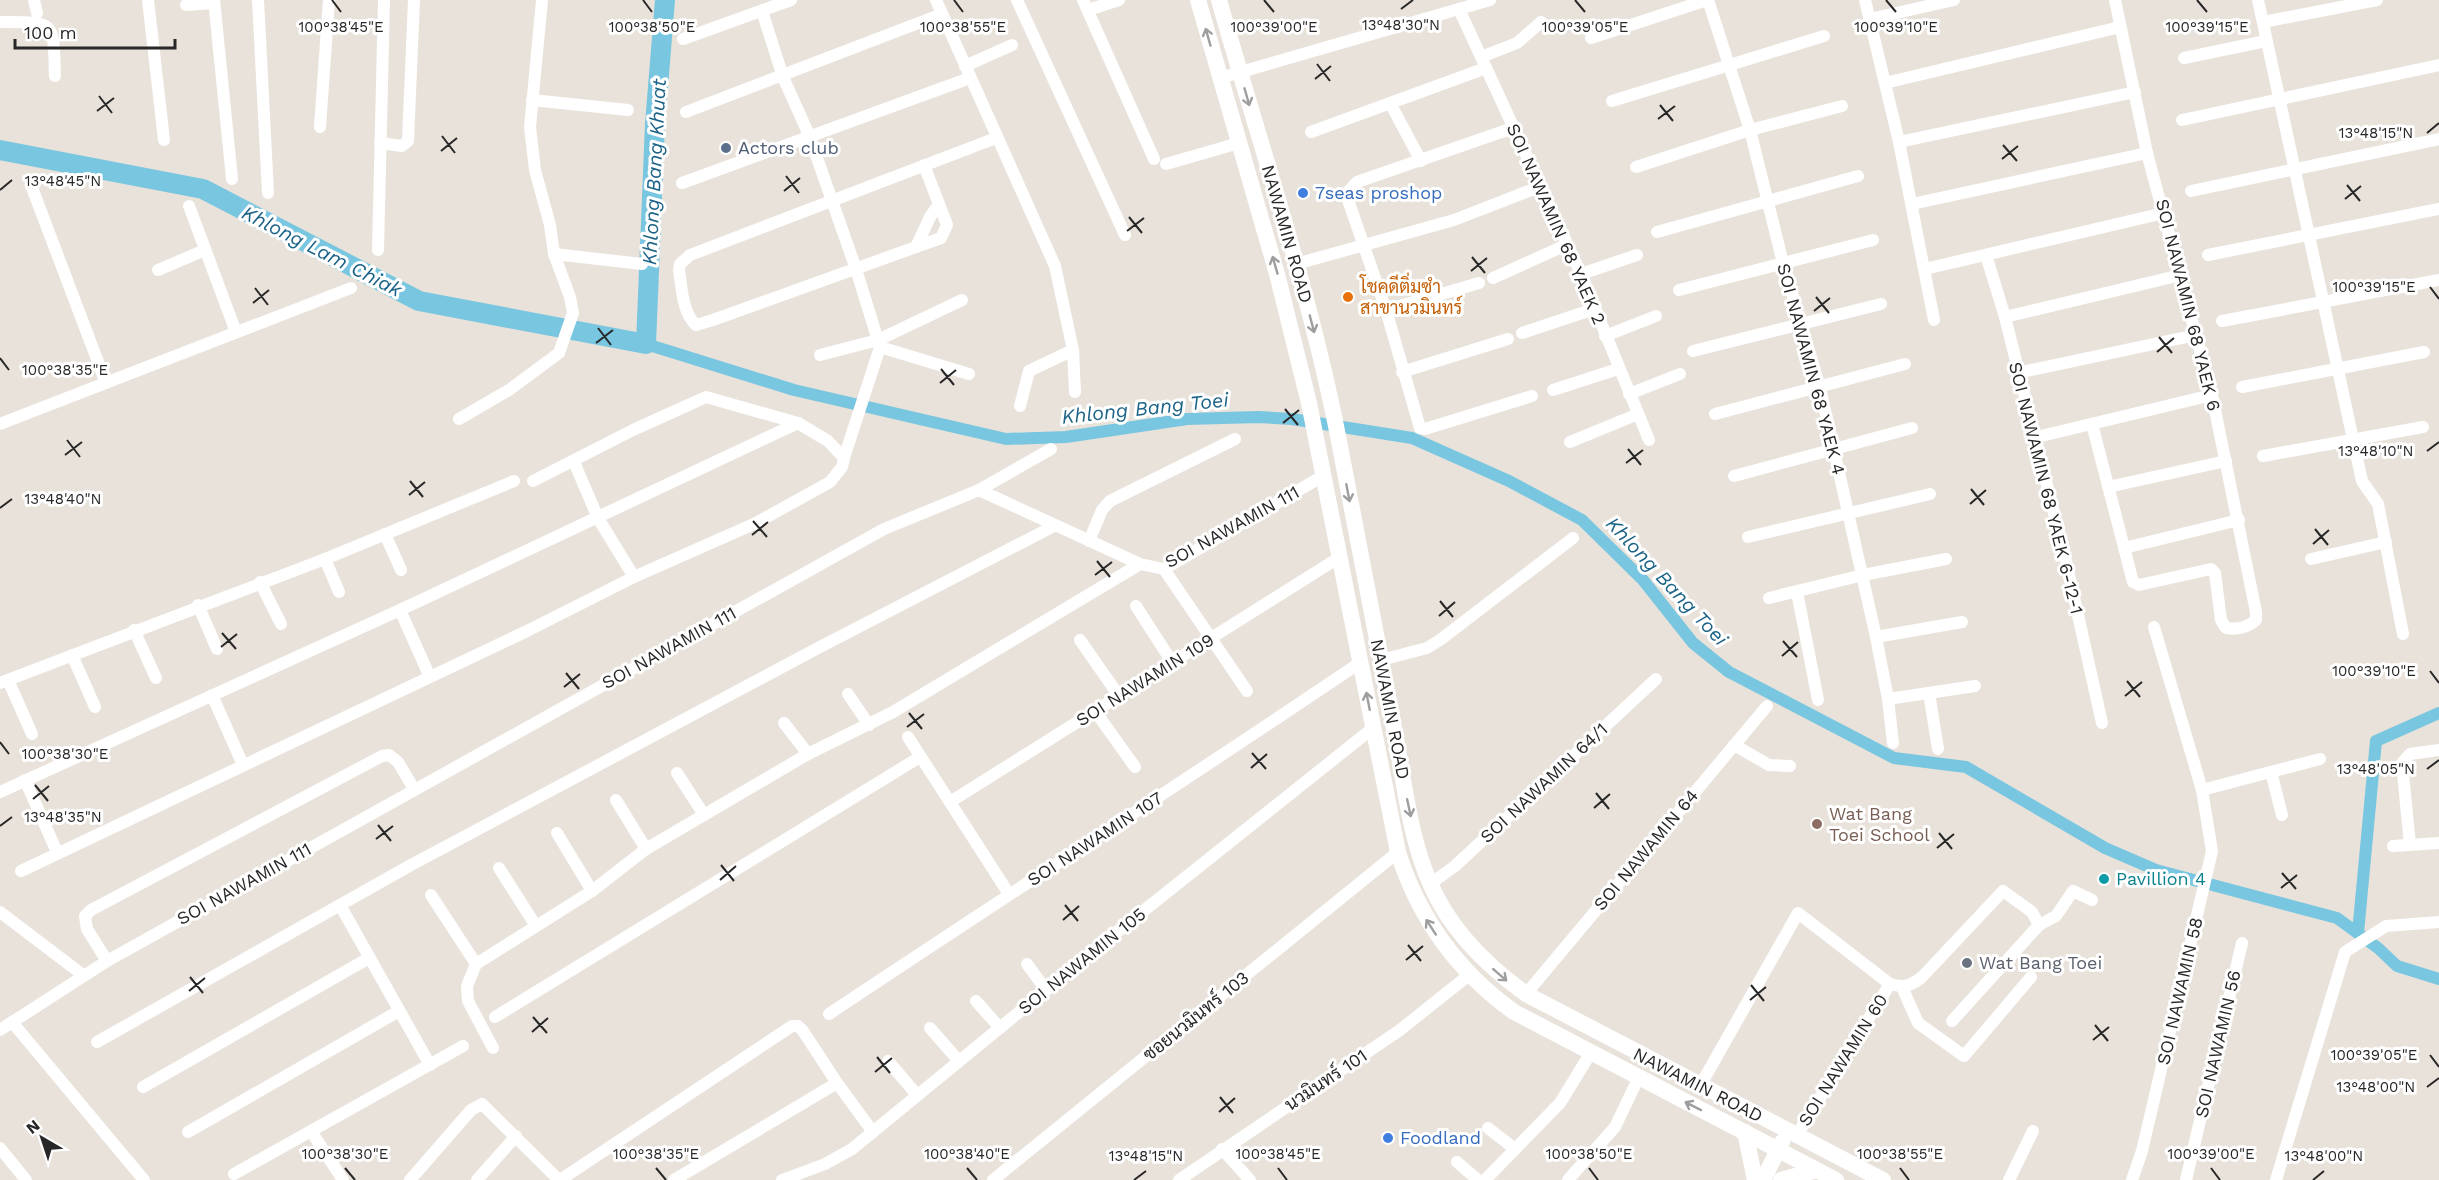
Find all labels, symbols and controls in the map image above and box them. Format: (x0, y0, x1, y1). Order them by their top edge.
scale bar (15, 12, 176, 50)
text: 13°48'30"N (1362, 16, 1440, 34)
text: 100°38'45"E (298, 18, 384, 36)
text: 100°38'50"E (609, 18, 695, 36)
text: 100°38'55"E (920, 18, 1006, 36)
text: 100°39'00"E (1230, 18, 1318, 36)
text: 100°39'05"E (1542, 18, 1628, 36)
text: 100°39'10"E (1854, 18, 1938, 36)
text: 100°39'15"E (2165, 18, 2249, 36)
text: 100 m (24, 22, 77, 43)
one-way arrow (1202, 28, 1214, 47)
water label: Khlong Bang Khuat (637, 77, 671, 266)
one-way arrow (1242, 87, 1253, 106)
street label: SOI NAWAMIN 68 YAEK 2 (1503, 120, 1610, 327)
text: 13°48'15"N (2339, 124, 2413, 142)
place label: Actors club (738, 137, 839, 158)
marker: Actors club (719, 141, 733, 155)
street label: NAWAMIN ROAD (1258, 162, 1317, 305)
text: 13°48'45"N (25, 172, 101, 190)
place label: 7seas proshop (1315, 182, 1442, 203)
marker: 7seas proshop (1296, 186, 1310, 200)
street label: SOI NAWAMIN 68 YAEK 6 (2152, 197, 2225, 413)
water label: Khlong Lam Chiak (238, 200, 407, 302)
one-way arrow (1268, 256, 1280, 275)
street label: SOI NAWAMIN 68 YAEK 4 (1773, 261, 1850, 477)
place label: โชคดีติ่มซำ สาขานวมินทร์ (1359, 272, 1463, 318)
text: 100°39'15"E (2332, 278, 2416, 296)
marker: โชคดีติ่มซำ สาขานวมินทร์ (1341, 290, 1355, 304)
one-way arrow (1307, 315, 1319, 334)
street label: SOI NAWAMIN 68 YAEK 6-12-1 (2005, 360, 2088, 616)
text: 100°38'35"E (22, 361, 108, 379)
water label: Khlong Bang Toei (1060, 387, 1230, 429)
text: 13°48'10"N (2338, 442, 2414, 460)
street label: SOI NAWAMIN 111 (1161, 481, 1302, 572)
one-way arrow (1343, 482, 1354, 502)
text: 13°48'40"N (24, 490, 102, 508)
water label: Khlong Bang Toei (1601, 511, 1734, 651)
street label: SOI NAWAMIN 111 (598, 602, 739, 693)
street label: SOI NAWAMIN 109 (1072, 629, 1217, 730)
street label: NAWAMIN ROAD (1367, 637, 1414, 781)
text: 100°39'10"E (2332, 662, 2416, 680)
one-way arrow (1362, 691, 1373, 711)
street label: SOI NAWAMIN 64/1 (1476, 718, 1612, 847)
text: 100°38'30"E (22, 745, 108, 763)
text: 13°48'05"N (2337, 760, 2415, 778)
street label: SOI NAWAMIN 64 (1589, 785, 1702, 914)
street label: SOI NAWAMIN 107 (1023, 787, 1166, 890)
one-way arrow (1404, 798, 1416, 817)
place label: Wat Bang Toei School (1829, 803, 1930, 845)
text: 13°48'35"N (24, 808, 102, 826)
marker: Wat Bang Toei School (1810, 817, 1824, 831)
street label: SOI NAWAMIN 111 (173, 838, 314, 929)
place label: Pavillion 4 (2116, 868, 2206, 889)
marker: Pavillion 4 (2097, 872, 2111, 886)
street label: SOI NAWAMIN 105 (1014, 903, 1150, 1018)
street label: SOI NAWAMIN 58 (2152, 915, 2207, 1067)
one-way arrow (1425, 919, 1438, 936)
place label: Wat Bang Toei (1979, 952, 2102, 973)
marker: Wat Bang Toei (1960, 956, 1974, 970)
street label: ซอยนวมินทร์ 103 (1137, 965, 1253, 1065)
one-way arrow (1492, 968, 1507, 982)
street label: SOI NAWAMIN 56 (2190, 968, 2245, 1120)
street label: SOI NAWAMIN 60 (1794, 990, 1892, 1130)
street label: นวมินทร์ 101 (1279, 1043, 1371, 1115)
street label: NAWAMIN ROAD (1630, 1043, 1767, 1126)
text: 100°39'05"E (2331, 1046, 2417, 1064)
text: 13°48'00"N (2337, 1078, 2415, 1096)
one-way arrow (1684, 1099, 1702, 1111)
north arrow (12, 1108, 72, 1168)
text: N (22, 1116, 43, 1138)
place label: Foodland (1400, 1127, 1481, 1148)
marker: Foodland (1381, 1131, 1395, 1145)
text: 100°38'30"E (302, 1145, 388, 1163)
text: 100°38'35"E (613, 1145, 699, 1163)
text: 100°38'40"E (924, 1145, 1010, 1163)
text: 100°38'45"E (1235, 1145, 1321, 1163)
text: 100°38'50"E (1546, 1145, 1632, 1163)
text: 100°38'55"E (1857, 1145, 1943, 1163)
text: 100°39'00"E (2167, 1145, 2255, 1163)
text: 13°48'15"N (1109, 1147, 1183, 1165)
text: 13°48'00"N (2285, 1147, 2363, 1165)

